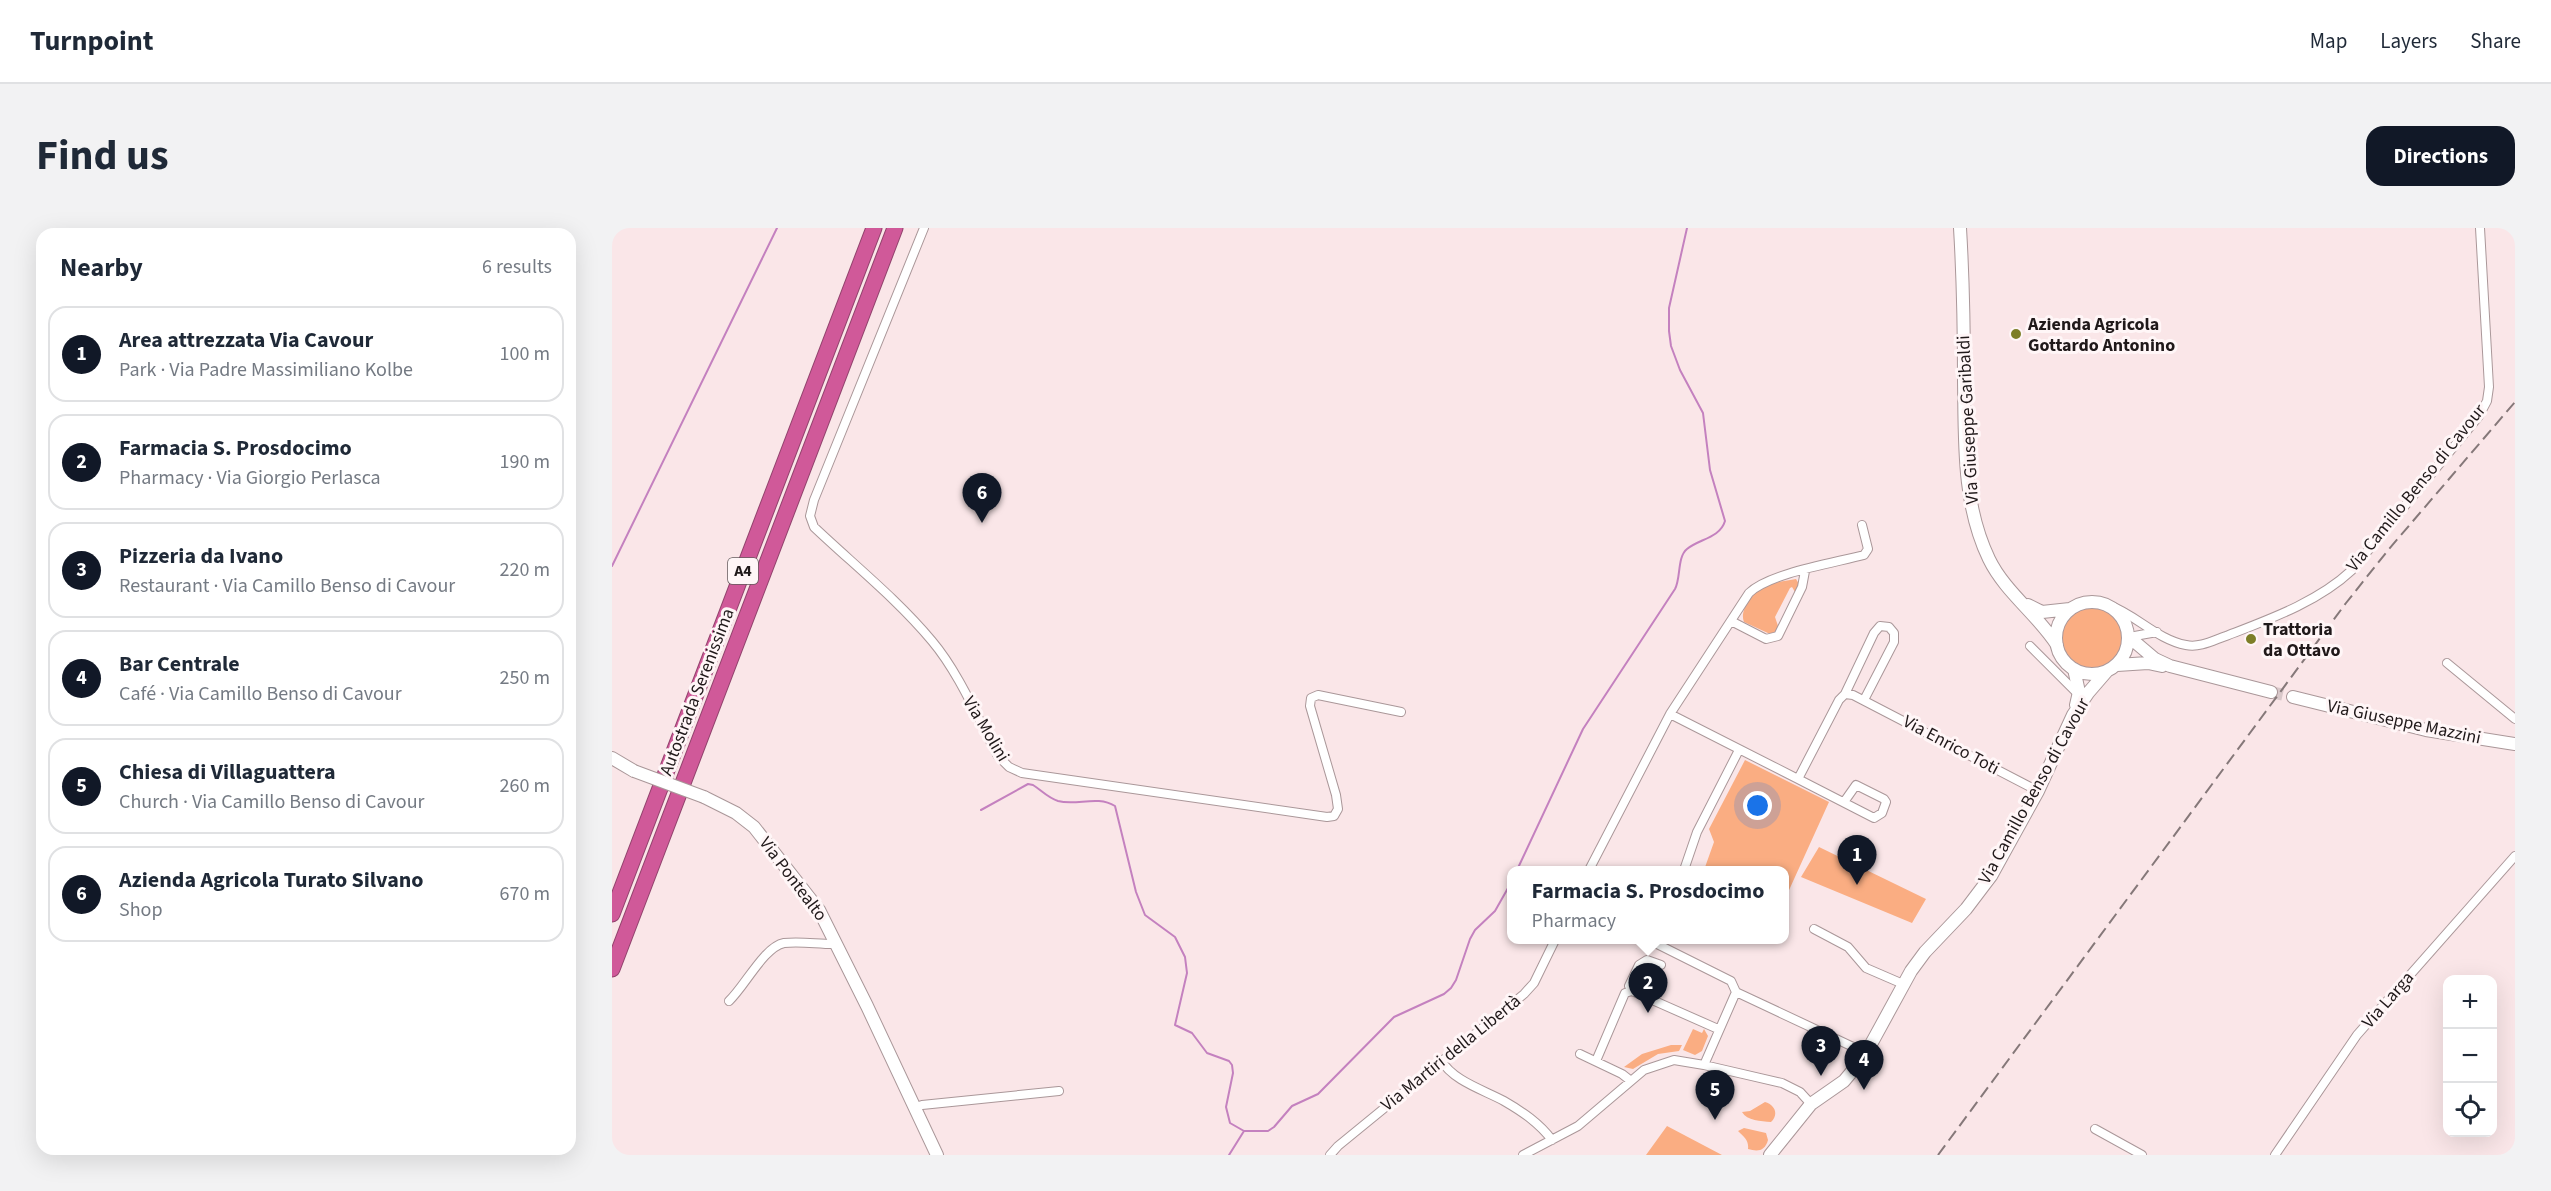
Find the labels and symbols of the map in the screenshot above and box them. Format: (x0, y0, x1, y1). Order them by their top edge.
place label: Azienda Agricola Gottardo Antonino (2027, 312, 2175, 358)
marker: Azienda Agricola Gottardo Antonino (2009, 327, 2023, 341)
street label: Via Giuseppe Garibaldi (1951, 335, 1985, 505)
street label: Via Camillo Benso di Cavour (2340, 398, 2492, 577)
pin: 6 (962, 474, 1001, 523)
road number: A4 (728, 558, 758, 584)
street label: Autostrada Serenissima (654, 605, 740, 779)
place label: Trattoria da Ottavo (2263, 617, 2341, 663)
marker: Trattoria da Ottavo (2244, 632, 2258, 646)
street label: Via Molini (957, 691, 1015, 767)
street label: Via Camillo Benso di Cavour (1972, 693, 2096, 889)
street label: Via Giuseppe Mazzini (2325, 693, 2483, 751)
street label: Via Enrico Toti (1898, 709, 2004, 781)
your location (1743, 791, 1772, 820)
street label: Via Pontealto (753, 832, 833, 926)
pin: 1 (1838, 836, 1876, 885)
pin: 2 (1628, 964, 1668, 1013)
street label: Via Larga (2356, 966, 2420, 1034)
street label: Via Martiri della Libertà (1376, 989, 1526, 1117)
pin: 3 (1802, 1026, 1840, 1076)
pin: 4 (1844, 1040, 1884, 1090)
pin: 5 (1696, 1070, 1734, 1120)

